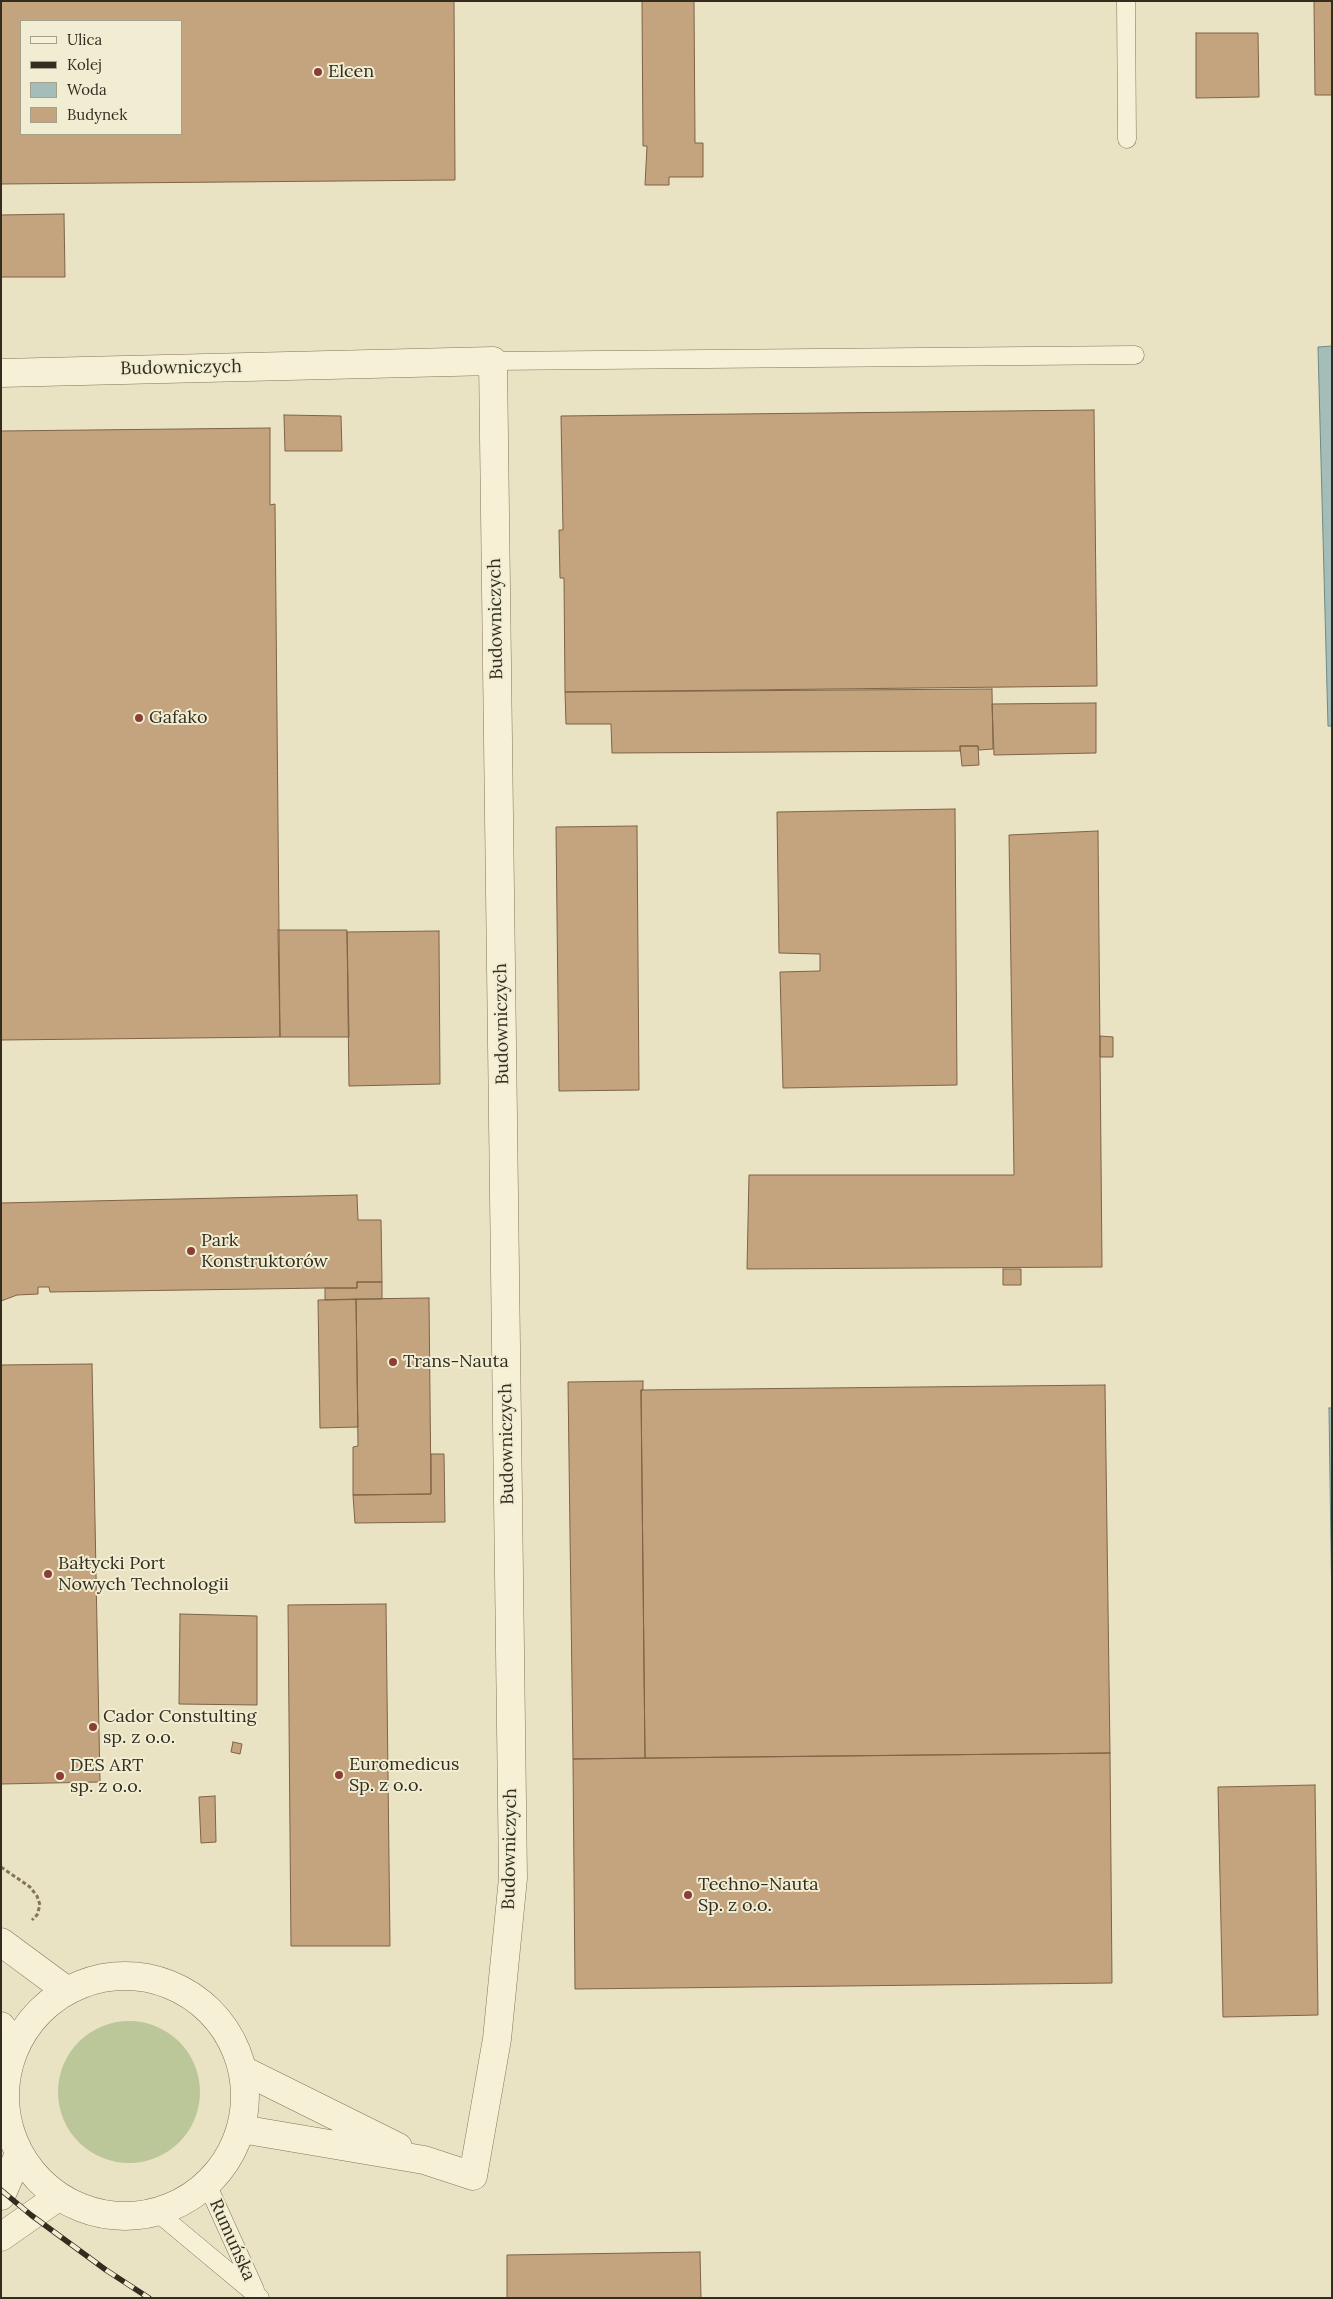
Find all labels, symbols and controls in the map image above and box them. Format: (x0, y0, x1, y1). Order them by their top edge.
legend (20, 20, 182, 135)
text: Ulica (67, 30, 102, 49)
text: Kolej (67, 55, 102, 74)
place label: Elcen (328, 61, 374, 83)
marker: Elcen (312, 66, 324, 78)
text: Woda (67, 80, 107, 99)
text: Budynek (67, 105, 127, 124)
street label: Budowniczych (120, 356, 242, 380)
street label: Budowniczych (484, 558, 508, 680)
place label: Gafako (149, 707, 207, 729)
marker: Gafako (133, 712, 145, 724)
street label: Budowniczych (490, 963, 514, 1085)
place label: Park Konstruktorów (201, 1230, 328, 1272)
marker: Park Konstruktorów (185, 1245, 197, 1257)
place label: Trans-Nauta (403, 1351, 509, 1373)
marker: Trans-Nauta (387, 1356, 399, 1368)
street label: Budowniczych (495, 1383, 519, 1505)
place label: Bałtycki Port Nowych Technologii (58, 1553, 229, 1596)
marker: Bałtycki Port Nowych Technologii (42, 1568, 54, 1580)
place label: Cador Constulting sp. z o.o. (103, 1706, 257, 1748)
marker: Cador Constulting sp. z o.o. (87, 1721, 99, 1733)
place label: Euromedicus Sp. z o.o. (349, 1754, 459, 1796)
place label: DES ART sp. z o.o. (70, 1755, 143, 1798)
marker: Euromedicus Sp. z o.o. (333, 1769, 345, 1781)
marker: DES ART sp. z o.o. (54, 1770, 66, 1782)
street label: Budowniczych (498, 1788, 522, 1910)
place label: Techno-Nauta Sp. z o.o. (698, 1874, 818, 1916)
marker: Techno-Nauta Sp. z o.o. (682, 1889, 694, 1901)
street label: Rumuńska (204, 2196, 260, 2284)

